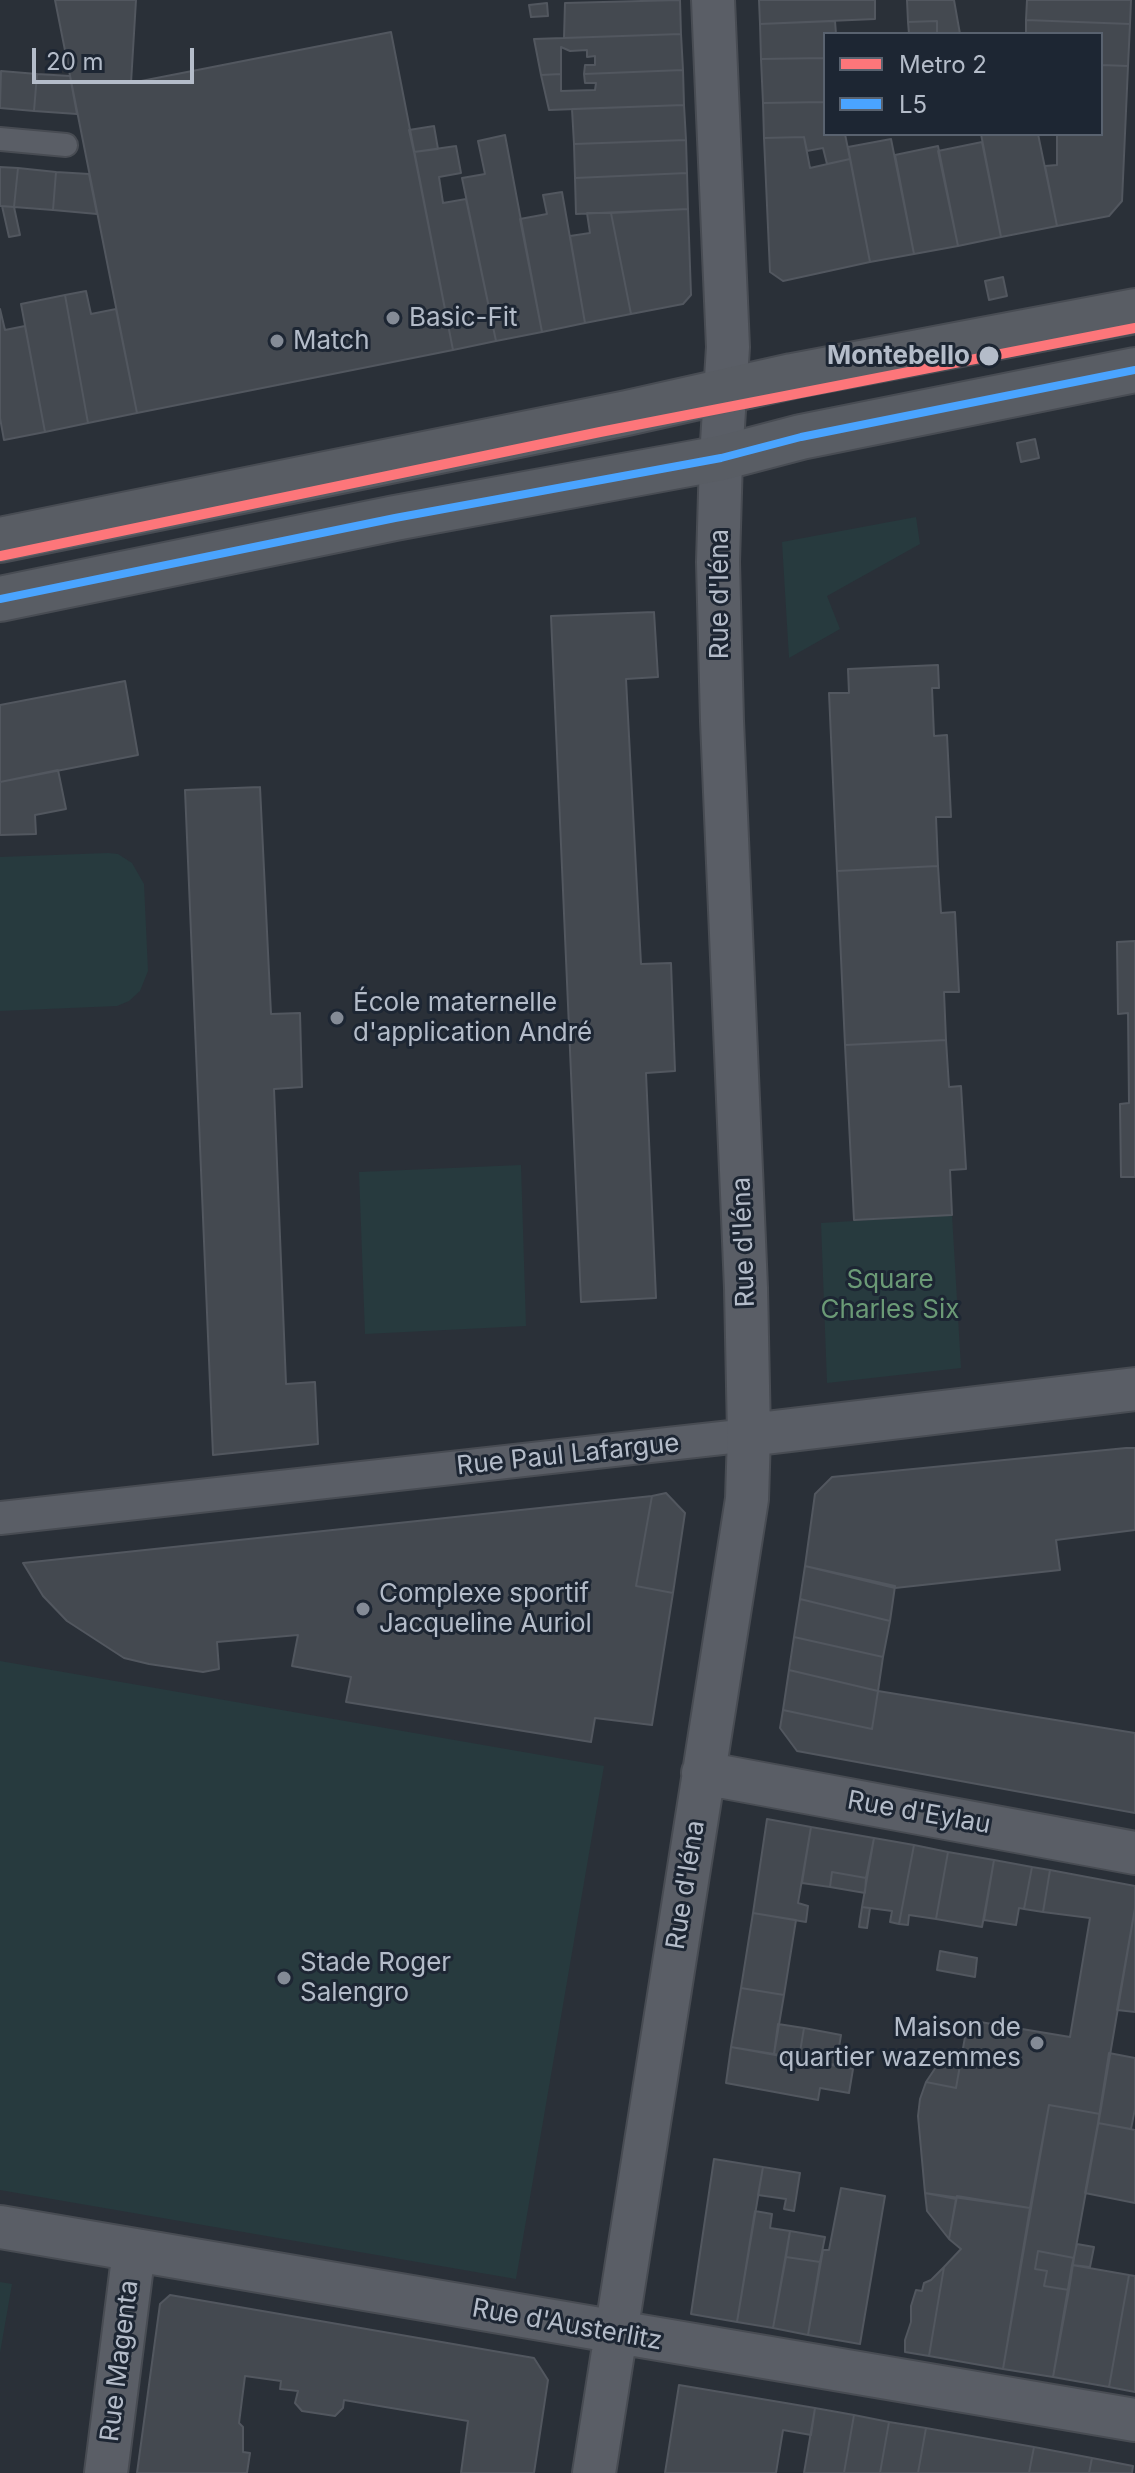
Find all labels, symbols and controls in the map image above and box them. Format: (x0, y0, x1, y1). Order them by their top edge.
scale bar (36, 32, 198, 82)
legend (823, 32, 1103, 136)
text: 20 m (46, 47, 104, 76)
text: Metro 2 (899, 50, 987, 79)
text: L5 (899, 90, 927, 119)
place label: Basic-Fit (409, 302, 518, 334)
marker: Basic-Fit (384, 309, 402, 327)
place label: Match (293, 325, 370, 357)
marker: Match (268, 332, 286, 350)
place label: Montebello (827, 340, 970, 372)
marker: Montebello (977, 344, 1001, 368)
street label: Rue d'Iéna (704, 529, 736, 659)
place label: École maternelle d'application André (353, 987, 592, 1048)
marker: École maternelle d'application André (328, 1009, 346, 1027)
street label: Rue d'Iéna (726, 1176, 762, 1308)
park label: Square Charles Six (821, 1264, 959, 1326)
street label: Rue Paul Lafargue (455, 1428, 681, 1482)
place label: Complexe sportif Jacqueline Auriol (379, 1578, 592, 1640)
marker: Complexe sportif Jacqueline Auriol (354, 1600, 372, 1618)
street label: Rue d'Eylau (845, 1785, 993, 1841)
street label: Rue d'Iéna (660, 1818, 712, 1952)
place label: Stade Roger Salengro (300, 1947, 451, 2008)
marker: Stade Roger Salengro (275, 1969, 293, 1987)
place label: Maison de quartier wazemmes (778, 2012, 1021, 2074)
marker: Maison de quartier wazemmes (1028, 2034, 1046, 2052)
street label: Rue Magenta (95, 2279, 145, 2443)
street label: Rue d'Austerlitz (470, 2293, 664, 2357)

